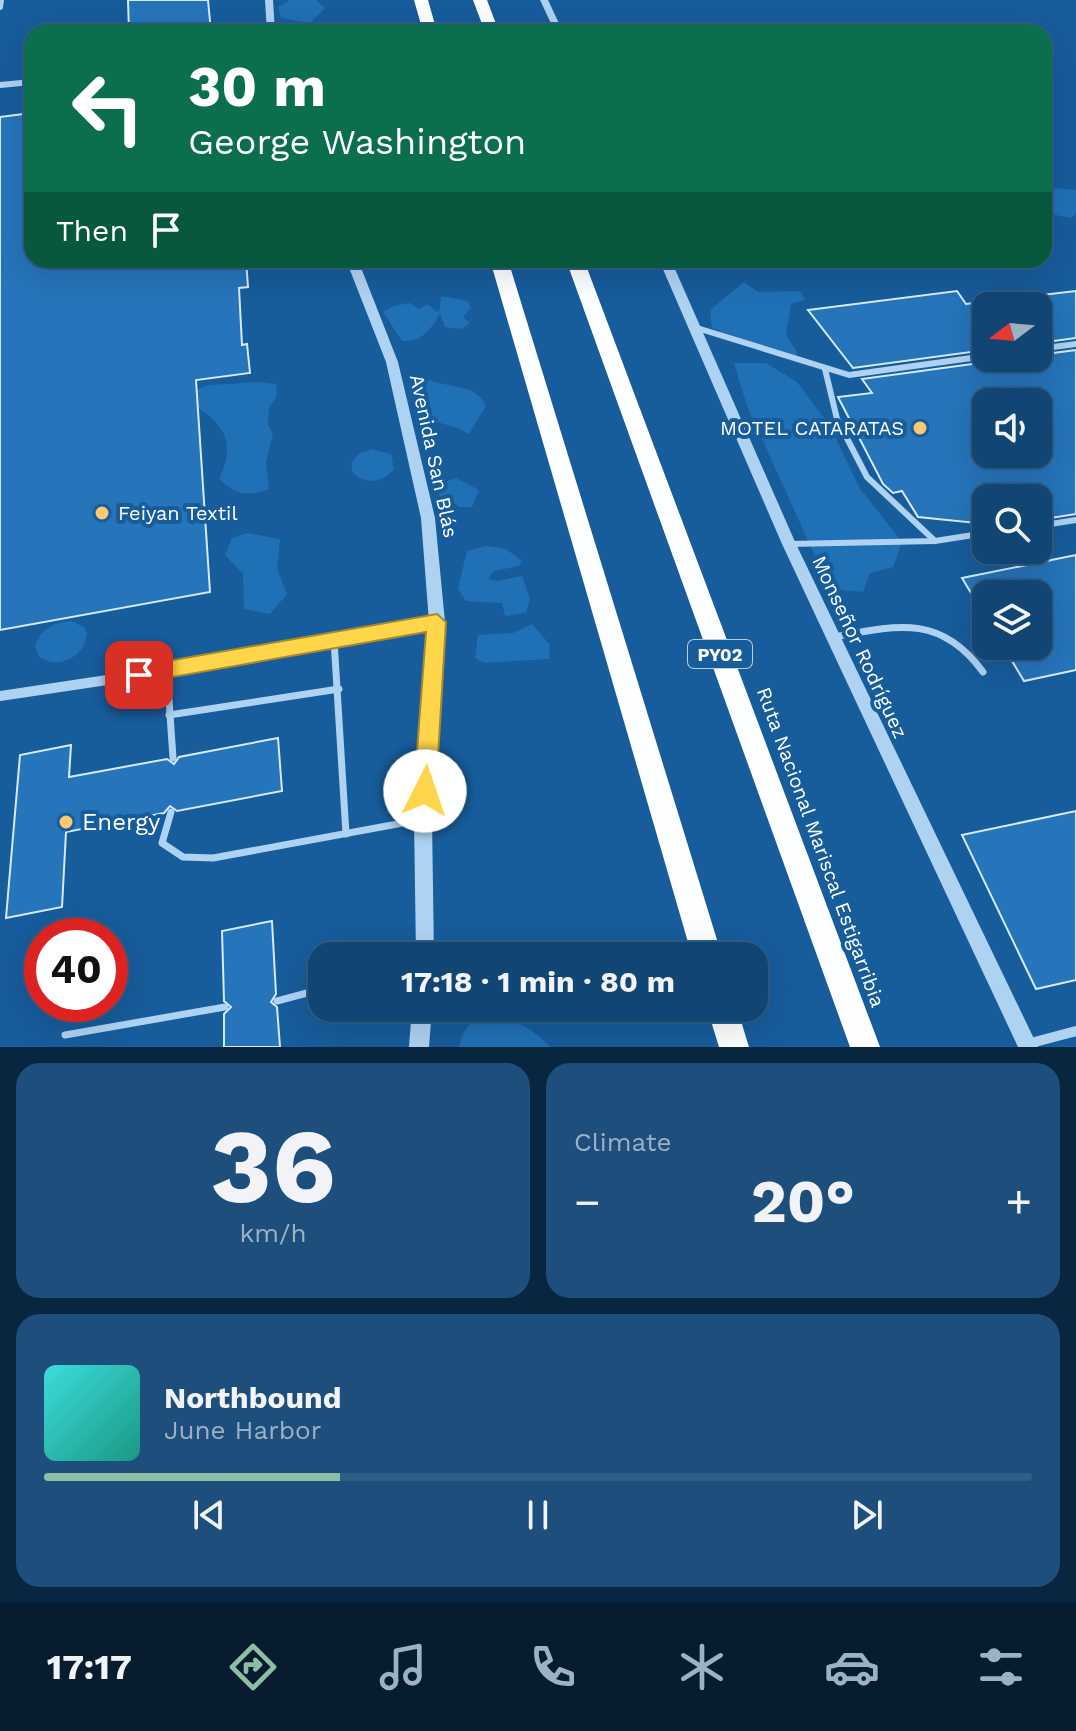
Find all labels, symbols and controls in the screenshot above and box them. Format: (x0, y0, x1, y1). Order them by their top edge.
text: 30 m (188, 54, 326, 120)
icon: left (56, 56, 160, 160)
text: George Washington (188, 121, 526, 163)
icon: arrive (144, 208, 188, 252)
text: Then (56, 213, 128, 248)
north arrow (972, 292, 1052, 372)
map controls (972, 292, 1052, 660)
street label: Avenida San Blás (405, 372, 463, 540)
button: sound (972, 388, 1052, 468)
place label: MOTEL CATARATAS (720, 416, 904, 440)
marker: MOTEL CATARATAS (911, 419, 929, 437)
button: search (972, 484, 1052, 564)
place label: Feiyan Textil (118, 501, 238, 525)
marker: Feiyan Textil (93, 504, 111, 522)
street label: Monseñor Rodríguez (807, 552, 913, 742)
button: layers (972, 580, 1052, 660)
road number: PY02 (688, 640, 752, 668)
pin (105, 641, 173, 709)
icon: arrive (117, 653, 161, 697)
street label: Ruta Nacional Mariscal Estigarribia (752, 684, 890, 1010)
position arrow (383, 749, 467, 833)
place label: Energy (82, 808, 161, 836)
marker: Energy (57, 813, 75, 831)
speed limit sign: 40 (24, 918, 128, 1022)
text: 17:18 · 1 min · 80 m (401, 964, 675, 999)
text: 36 (210, 1105, 336, 1227)
text: Climate (574, 1127, 672, 1157)
text: 20° (751, 1166, 855, 1237)
text: − (574, 1176, 601, 1228)
text: + (1005, 1176, 1032, 1228)
text: km/h (240, 1218, 306, 1248)
text: Northbound (164, 1380, 341, 1415)
text: June Harbor (164, 1415, 321, 1445)
icon: previous (187, 1493, 231, 1537)
icon: pause (516, 1493, 560, 1537)
icon: next (845, 1493, 889, 1537)
icon: directions (225, 1639, 281, 1695)
icon: music (375, 1639, 431, 1695)
icon: phone (525, 1639, 581, 1695)
icon: climate (674, 1639, 730, 1695)
icon: car (824, 1639, 880, 1695)
icon: filters (973, 1639, 1029, 1695)
text: 17:17 (47, 1646, 132, 1688)

